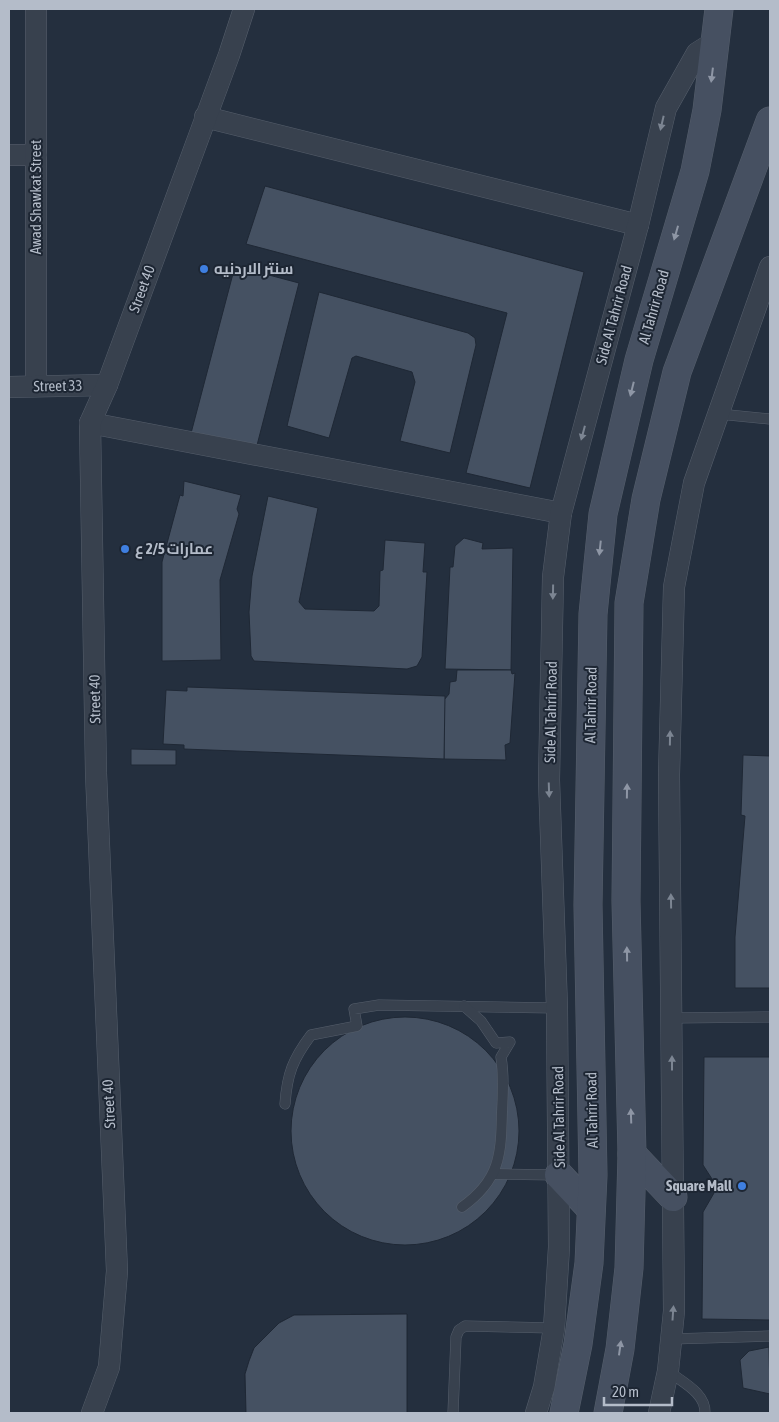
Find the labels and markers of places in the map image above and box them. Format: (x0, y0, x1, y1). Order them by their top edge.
place label: سنتر الاردنيه (214, 260, 293, 278)
marker: سنتر الاردنيه (198, 263, 210, 275)
place label: عمارات 2/5 ع (135, 540, 213, 559)
marker: عمارات 2/5 ع (119, 543, 131, 555)
place label: Square Mall (666, 1177, 733, 1194)
marker: Square Mall (736, 1180, 748, 1192)

